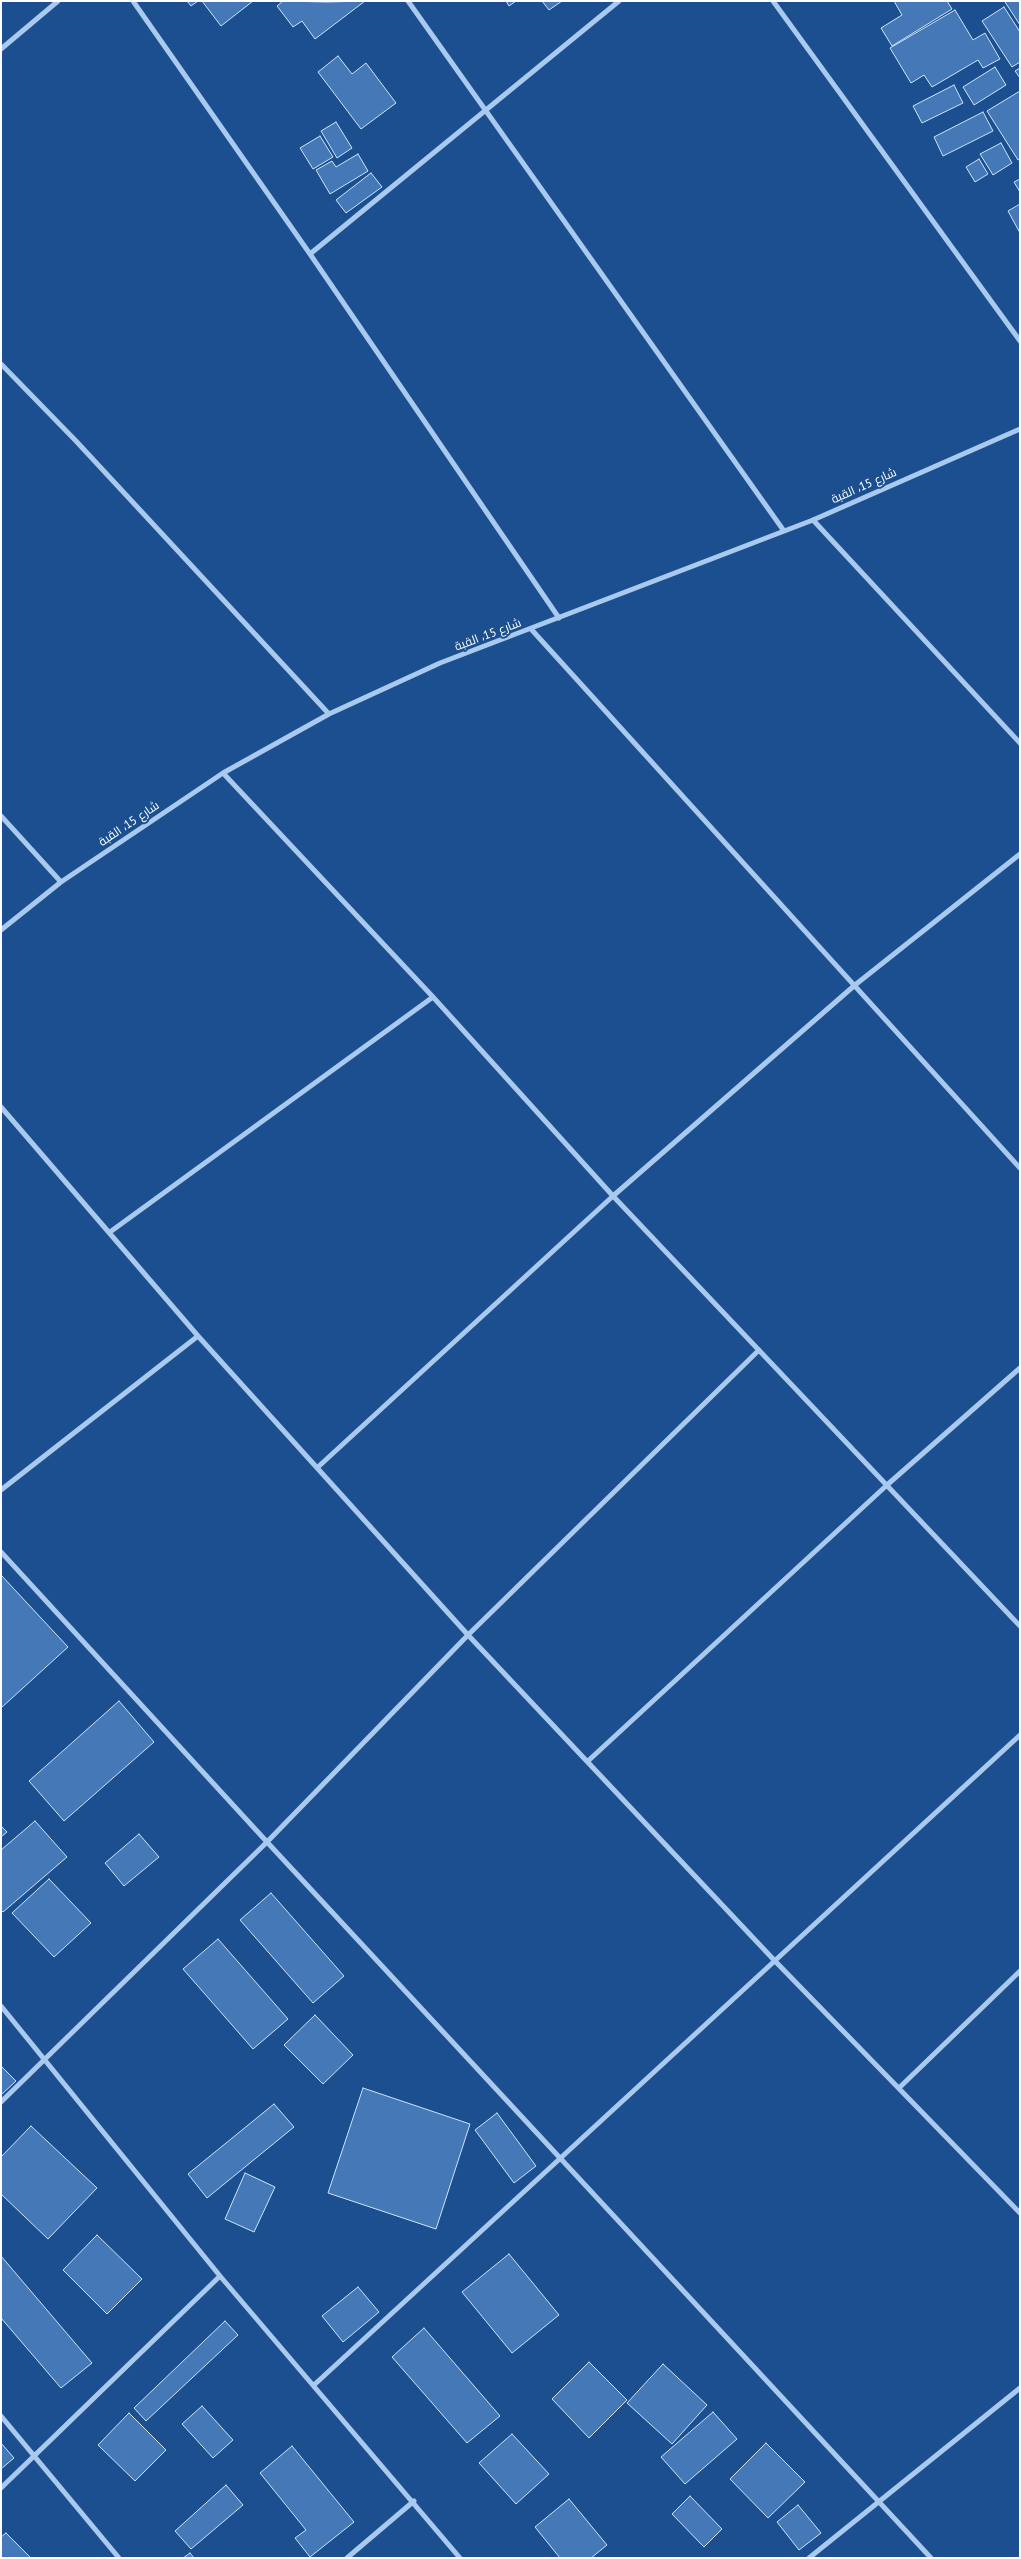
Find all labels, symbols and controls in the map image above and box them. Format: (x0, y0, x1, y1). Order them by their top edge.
street label: شارع 15، القبة (829, 465, 899, 507)
street label: شارع 15، القبة (453, 616, 523, 654)
street label: شارع 15، القبة (96, 798, 162, 850)

